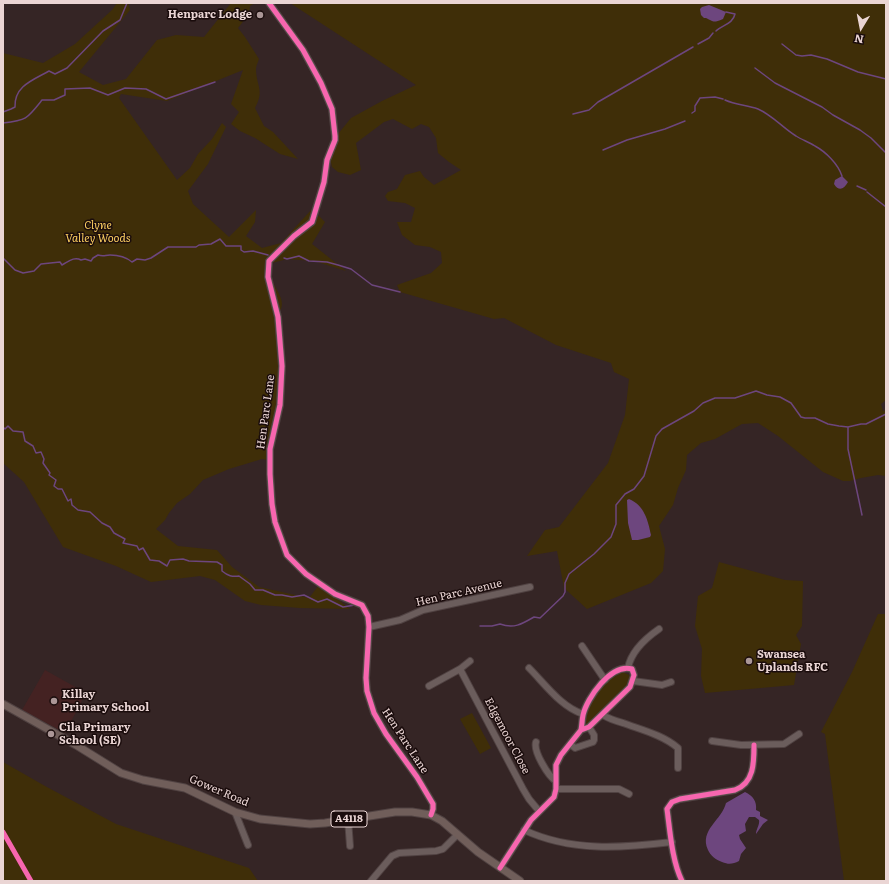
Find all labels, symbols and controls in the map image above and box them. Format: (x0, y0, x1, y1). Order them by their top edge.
place label: Henparc Lodge (168, 8, 252, 22)
north arrow (841, 8, 881, 48)
marker: Henparc Lodge (255, 10, 265, 20)
text: N (853, 31, 865, 48)
park label: Clyne Valley Woods (65, 219, 131, 245)
street label: Hen Parc Lane (254, 374, 278, 450)
street label: Hen Parc Avenue (415, 577, 503, 609)
place label: Swansea Uplands RFC (757, 648, 828, 674)
marker: Swansea Uplands RFC (744, 656, 754, 666)
place label: Killay Primary School (62, 688, 149, 714)
marker: Killay Primary School (49, 696, 59, 706)
street label: Edgemoor Close (481, 696, 533, 776)
street label: Hen Parc Lane (379, 706, 431, 776)
place label: Cila Primary School (SE) (59, 721, 130, 747)
marker: Cila Primary School (SE) (46, 729, 56, 739)
street label: Gower Road (187, 773, 251, 809)
road number: A4118 (331, 811, 367, 827)

